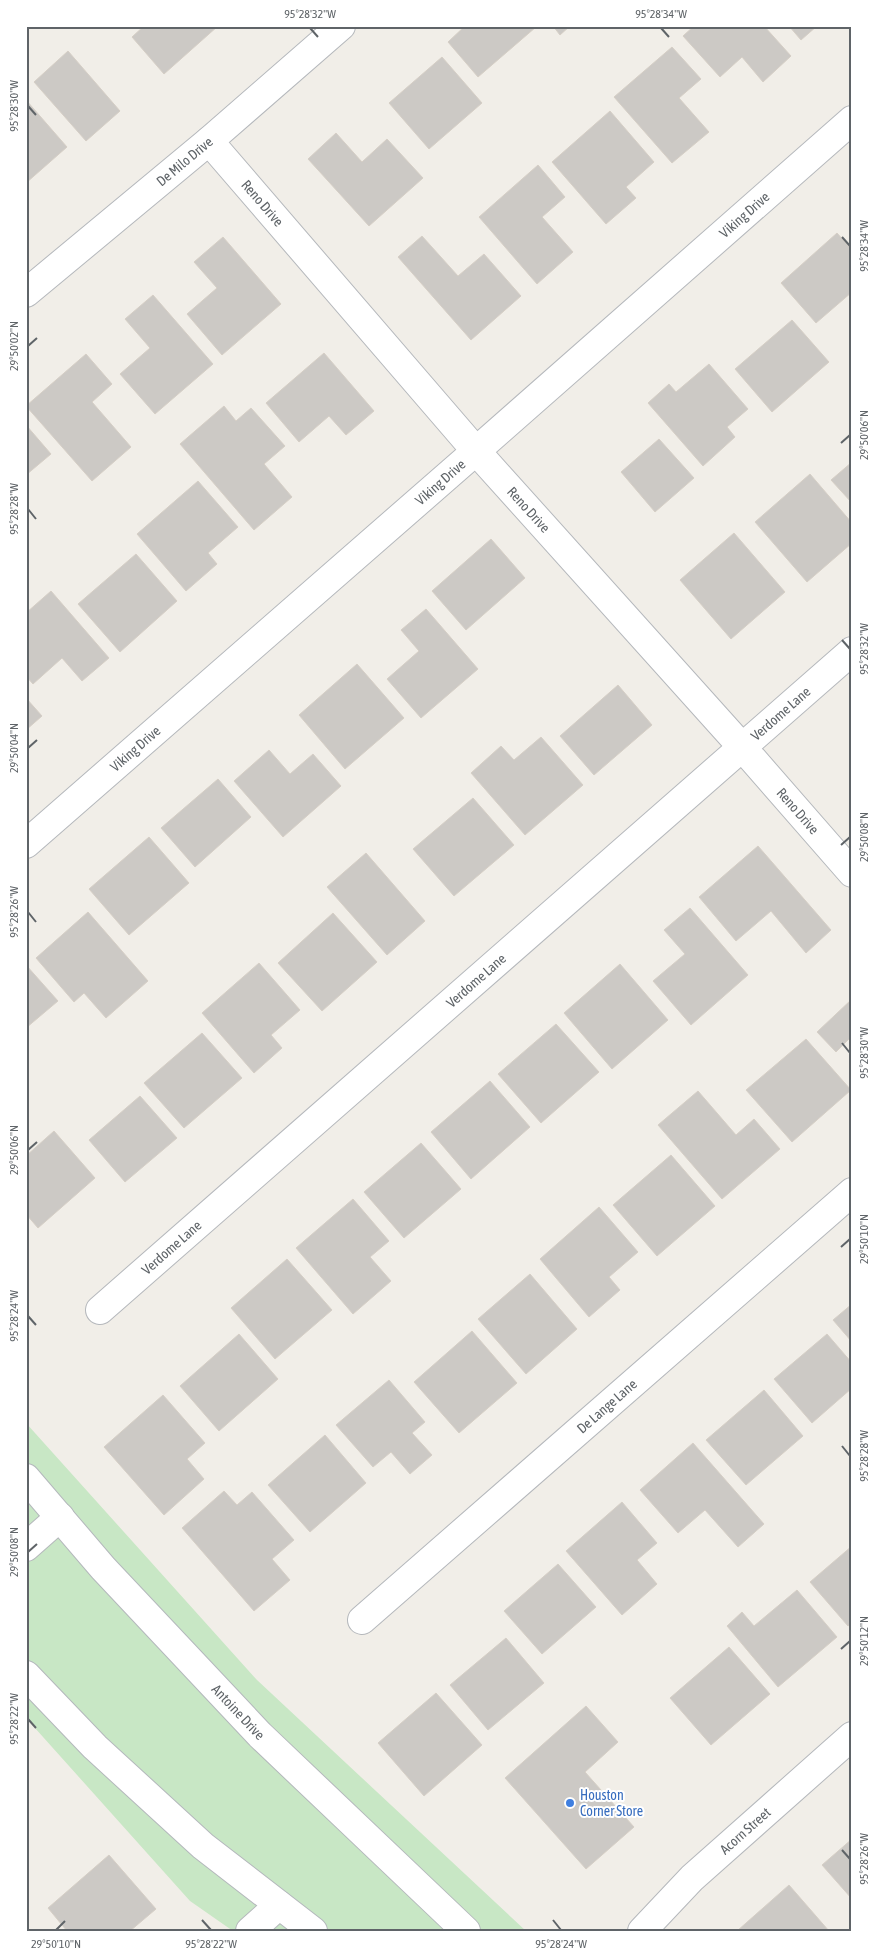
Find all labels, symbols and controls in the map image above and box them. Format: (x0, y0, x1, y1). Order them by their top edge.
text: 95°28'32"W (284, 7, 336, 21)
text: 95°28'34"W (635, 7, 687, 21)
text: 95°28'30"W (7, 80, 21, 132)
street label: De Milo Drive (153, 133, 216, 189)
street label: Reno Drive (238, 177, 287, 230)
street label: Viking Drive (716, 189, 773, 241)
text: 95°28'34"W (857, 220, 871, 272)
text: 29°50'02"N (7, 321, 21, 371)
text: 29°50'06"N (857, 410, 871, 460)
street label: Viking Drive (412, 456, 469, 508)
text: 95°28'28"W (7, 483, 21, 535)
street label: Reno Drive (504, 484, 553, 536)
text: 95°28'32"W (857, 623, 871, 675)
street label: Verdome Lane (748, 683, 814, 744)
text: 29°50'04"N (7, 723, 21, 773)
street label: Viking Drive (107, 723, 163, 775)
street label: Reno Drive (773, 785, 822, 837)
text: 29°50'08"N (857, 812, 871, 862)
text: 95°28'26"W (7, 886, 21, 938)
street label: Verdome Lane (443, 950, 509, 1011)
text: 95°28'30"W (857, 1027, 871, 1079)
text: 29°50'06"N (7, 1125, 21, 1175)
text: 29°50'10"N (857, 1214, 871, 1264)
street label: Verdome Lane (138, 1217, 204, 1278)
text: 95°28'24"W (7, 1290, 21, 1342)
street label: De Lange Lane (574, 1376, 640, 1437)
text: 95°28'28"W (857, 1430, 871, 1482)
text: 29°50'08"N (7, 1527, 21, 1577)
text: 29°50'12"N (857, 1616, 871, 1666)
street label: Antoine Drive (209, 1681, 268, 1743)
text: 95°28'22"W (7, 1693, 21, 1745)
place label: Houston Corner Store (580, 1787, 643, 1819)
marker: Houston Corner Store (564, 1797, 576, 1809)
street label: Acorn Street (717, 1804, 774, 1857)
text: 95°28'26"W (857, 1833, 871, 1885)
text: 29°50'10"N (31, 1937, 81, 1951)
text: 95°28'22"W (185, 1937, 237, 1951)
text: 95°28'24"W (535, 1937, 587, 1951)

